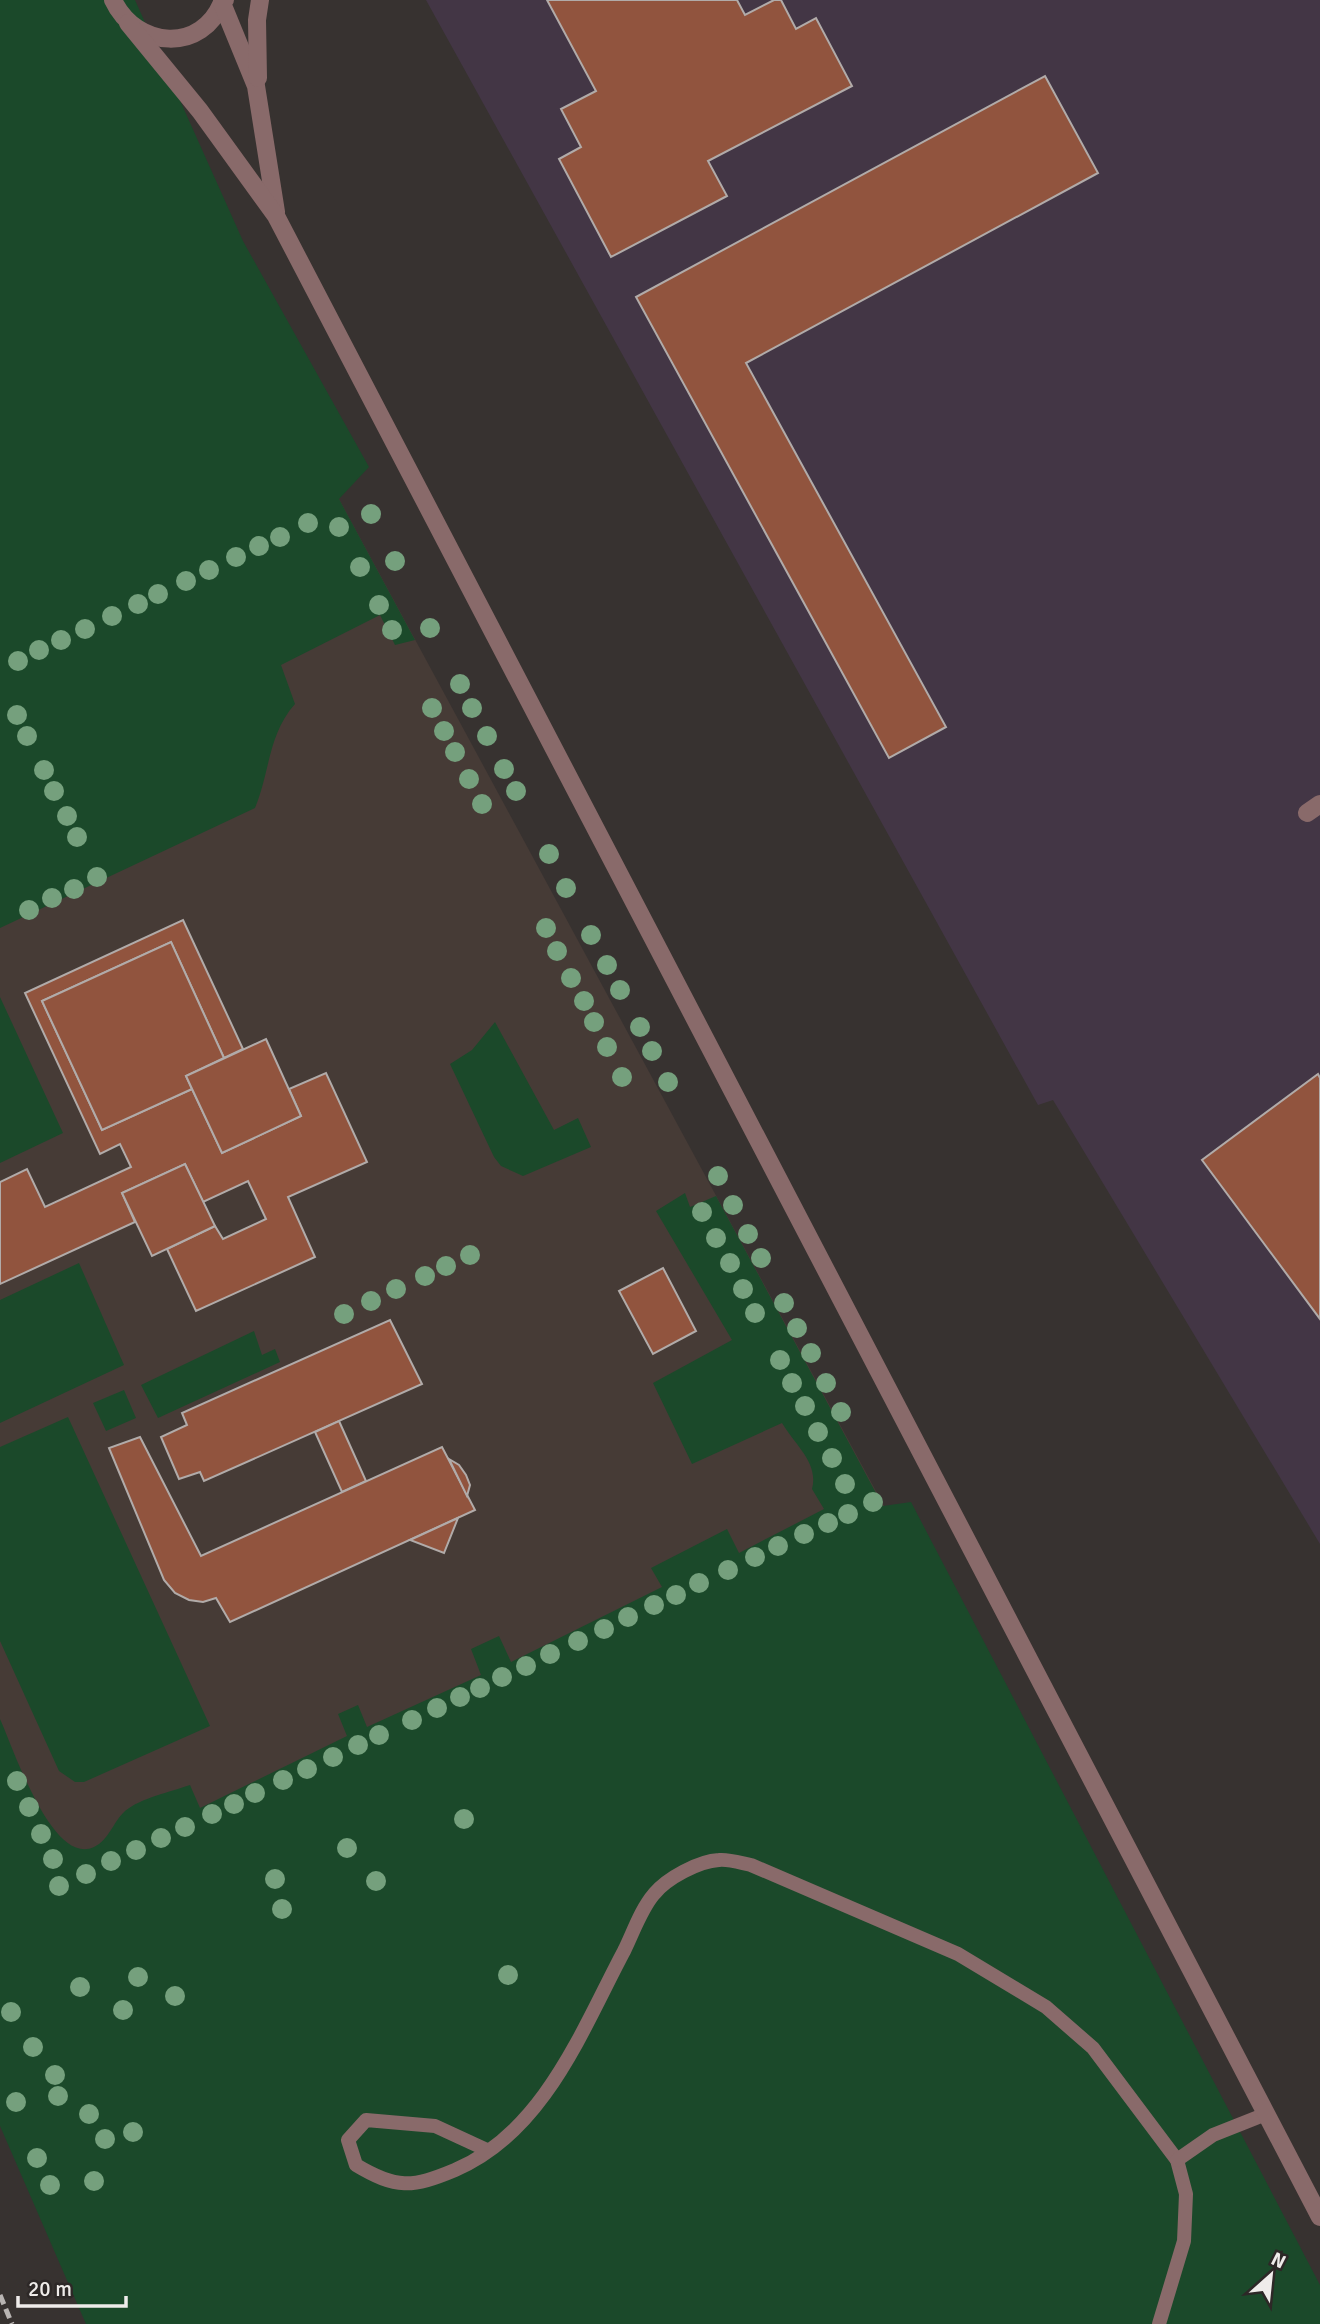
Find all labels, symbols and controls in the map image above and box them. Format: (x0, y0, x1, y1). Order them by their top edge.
north arrow (1236, 2240, 1306, 2310)
text: N (1267, 2247, 1290, 2274)
scale bar (18, 2264, 126, 2308)
text: 20 m (28, 2276, 72, 2302)

